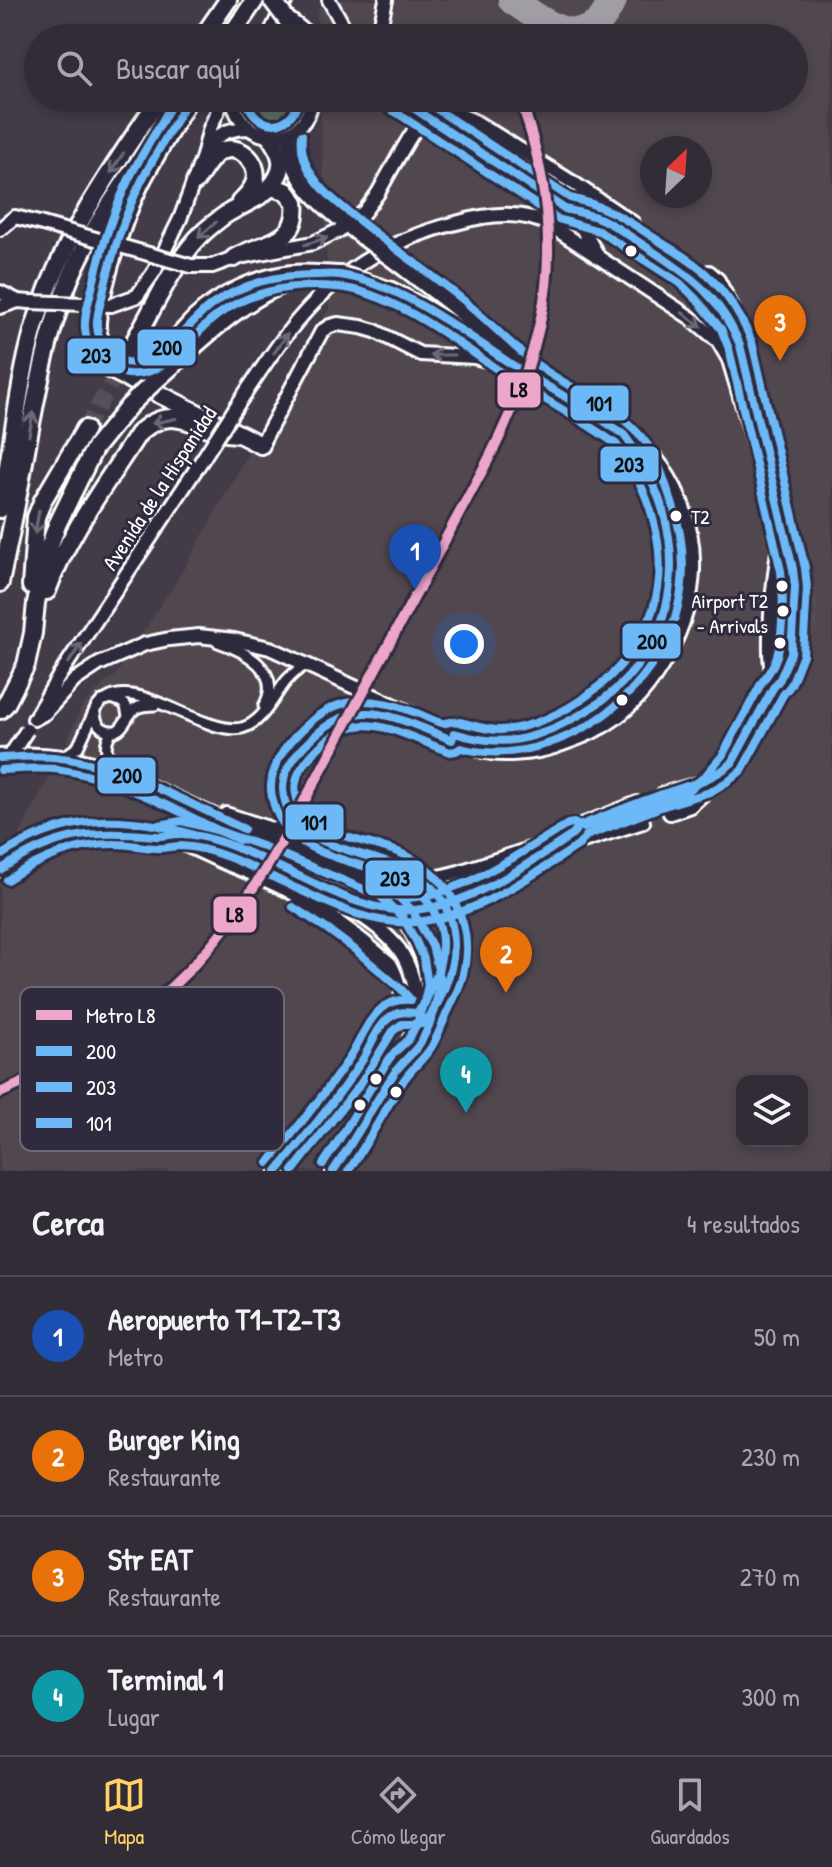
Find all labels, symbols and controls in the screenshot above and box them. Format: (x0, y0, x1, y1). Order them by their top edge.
search box (24, 24, 808, 112)
icon: search (52, 46, 96, 90)
text: Buscar aquí (116, 48, 241, 88)
north arrow (640, 136, 712, 208)
one-way arrow (108, 151, 124, 174)
one-way arrow (198, 221, 218, 239)
one-way arrow (302, 233, 328, 248)
unlabelled marker (623, 243, 639, 259)
pin: 3 (754, 295, 806, 361)
one-way arrow (681, 311, 702, 328)
line badge: 200 (136, 328, 197, 367)
text: 200 (152, 332, 182, 362)
one-way arrow (273, 332, 289, 354)
line badge: 203 (66, 337, 127, 375)
text: 203 (81, 340, 111, 370)
one-way arrow (429, 347, 456, 363)
line badge: L8 (496, 371, 542, 409)
text: L8 (510, 374, 528, 404)
line badge: 101 (569, 384, 630, 422)
text: 101 (586, 388, 612, 418)
street label: Avenida de la Hispanidad (95, 400, 223, 576)
one-way arrow (25, 412, 40, 437)
one-way arrow (151, 414, 177, 429)
line badge: 203 (599, 445, 660, 483)
text: 203 (614, 449, 644, 479)
place label: T2 (691, 503, 710, 530)
marker: T2 (668, 508, 684, 524)
one-way arrow (29, 509, 44, 534)
pin: 1 (389, 524, 441, 590)
unlabelled marker (774, 578, 790, 594)
place label: Airport T2 - Arrivals (692, 587, 769, 639)
marker: Airport T2 - Arrivals (775, 603, 791, 619)
line badge: 200 (621, 622, 682, 660)
your location (444, 624, 484, 664)
text: 200 (637, 626, 667, 656)
unlabelled marker (772, 635, 788, 651)
one-way arrow (66, 642, 83, 664)
unlabelled marker (614, 692, 630, 708)
line badge: 200 (96, 756, 157, 795)
text: 200 (112, 760, 142, 790)
line badge: 101 (284, 803, 345, 841)
text: 101 (301, 807, 327, 837)
line badge: 203 (364, 859, 425, 897)
text: 203 (380, 863, 410, 893)
line badge: L8 (212, 895, 258, 934)
text: L8 (226, 899, 244, 929)
pin: 2 (480, 927, 532, 993)
legend (20, 987, 284, 1151)
text: Metro L8 (86, 1000, 156, 1030)
text: 200 (86, 1036, 116, 1066)
pin: 4 (440, 1047, 492, 1113)
unlabelled marker (368, 1071, 384, 1087)
text: 203 (86, 1072, 116, 1102)
map controls (736, 1075, 808, 1147)
button: layers (736, 1075, 808, 1147)
unlabelled marker (388, 1084, 404, 1100)
unlabelled marker (352, 1097, 368, 1113)
text: 101 (86, 1108, 112, 1138)
text: Cerca (32, 1200, 104, 1246)
text: 4 resultados (687, 1206, 800, 1241)
text: Aeropuerto T1-T2-T3 (108, 1299, 341, 1339)
text: 1 (53, 1319, 63, 1354)
text: 50 m (754, 1319, 800, 1354)
text: Metro (108, 1339, 163, 1374)
text: Burger King (108, 1419, 240, 1459)
text: 2 (52, 1439, 64, 1474)
text: 230 m (741, 1439, 800, 1474)
text: Restaurante (108, 1459, 221, 1494)
text: Str EAT (108, 1539, 192, 1579)
text: 3 (52, 1559, 64, 1594)
text: 270 m (740, 1559, 800, 1594)
text: Restaurante (108, 1579, 221, 1614)
text: Terminal 1 (108, 1659, 224, 1699)
text: 4 (53, 1679, 63, 1714)
text: 300 m (741, 1679, 800, 1714)
text: Lugar (108, 1699, 160, 1734)
tab: Mapa (102, 1773, 146, 1851)
tab: Cómo llegar (351, 1773, 446, 1851)
tab: Guardados (650, 1773, 730, 1851)

